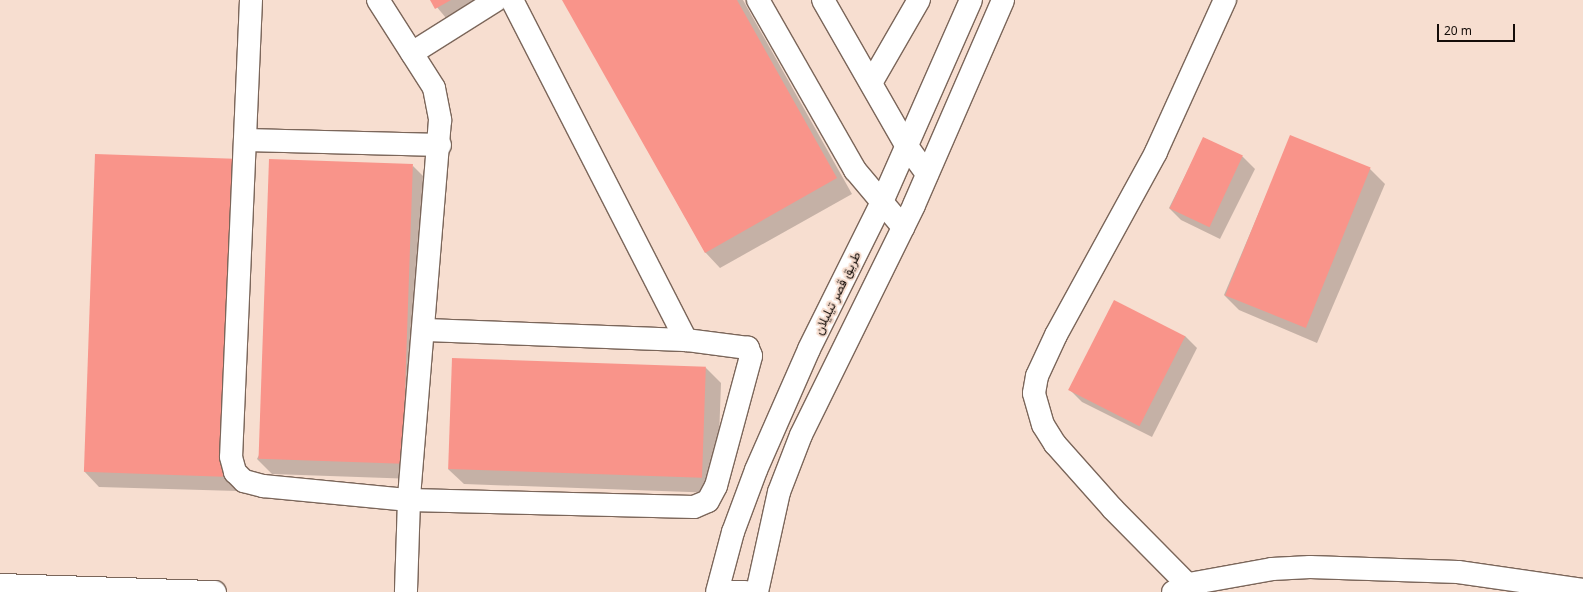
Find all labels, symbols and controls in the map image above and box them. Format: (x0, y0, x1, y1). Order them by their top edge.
scale bar (1439, 16, 1517, 42)
text: 20 m (1444, 22, 1472, 39)
street label: طريق قصر تيليلان (810, 249, 864, 337)

